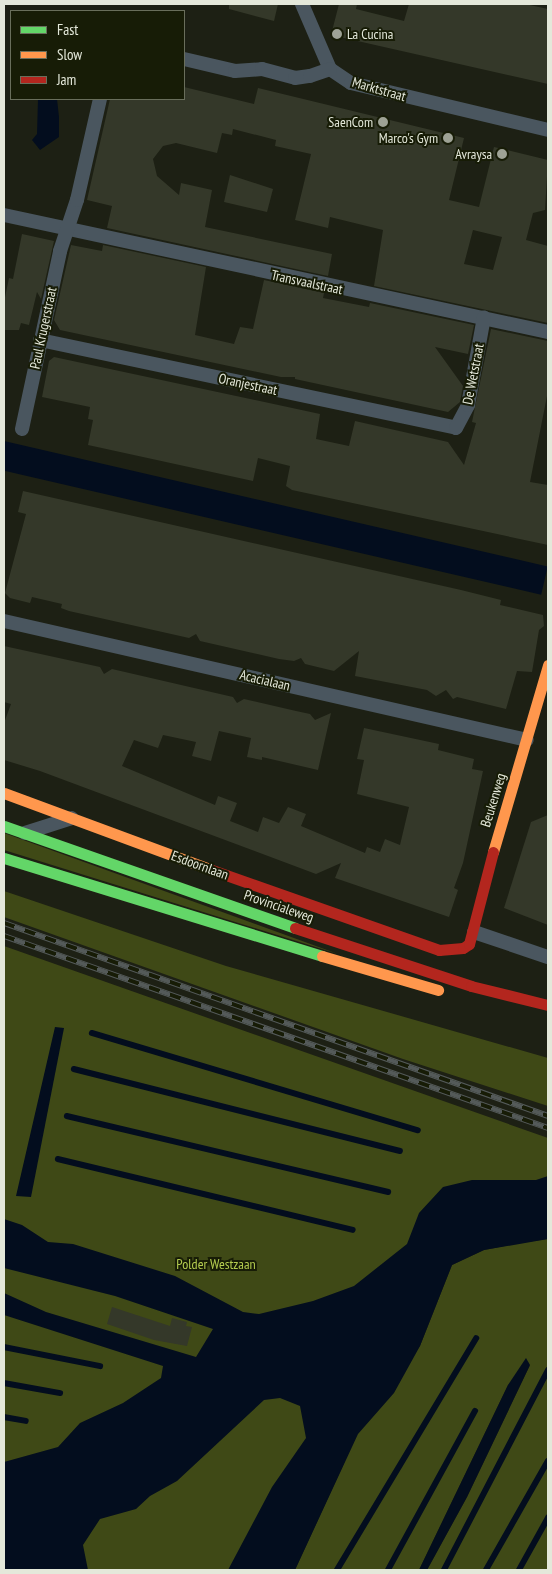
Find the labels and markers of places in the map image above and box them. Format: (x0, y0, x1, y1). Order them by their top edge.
place label: La Cucina (347, 26, 393, 42)
marker: La Cucina (331, 28, 343, 40)
place label: SaenCom (328, 114, 373, 130)
marker: SaenCom (377, 116, 389, 128)
place label: Marco's Gym (379, 130, 438, 146)
marker: Marco's Gym (442, 132, 454, 144)
place label: Avraysa (455, 146, 492, 162)
marker: Avraysa (496, 148, 508, 160)

